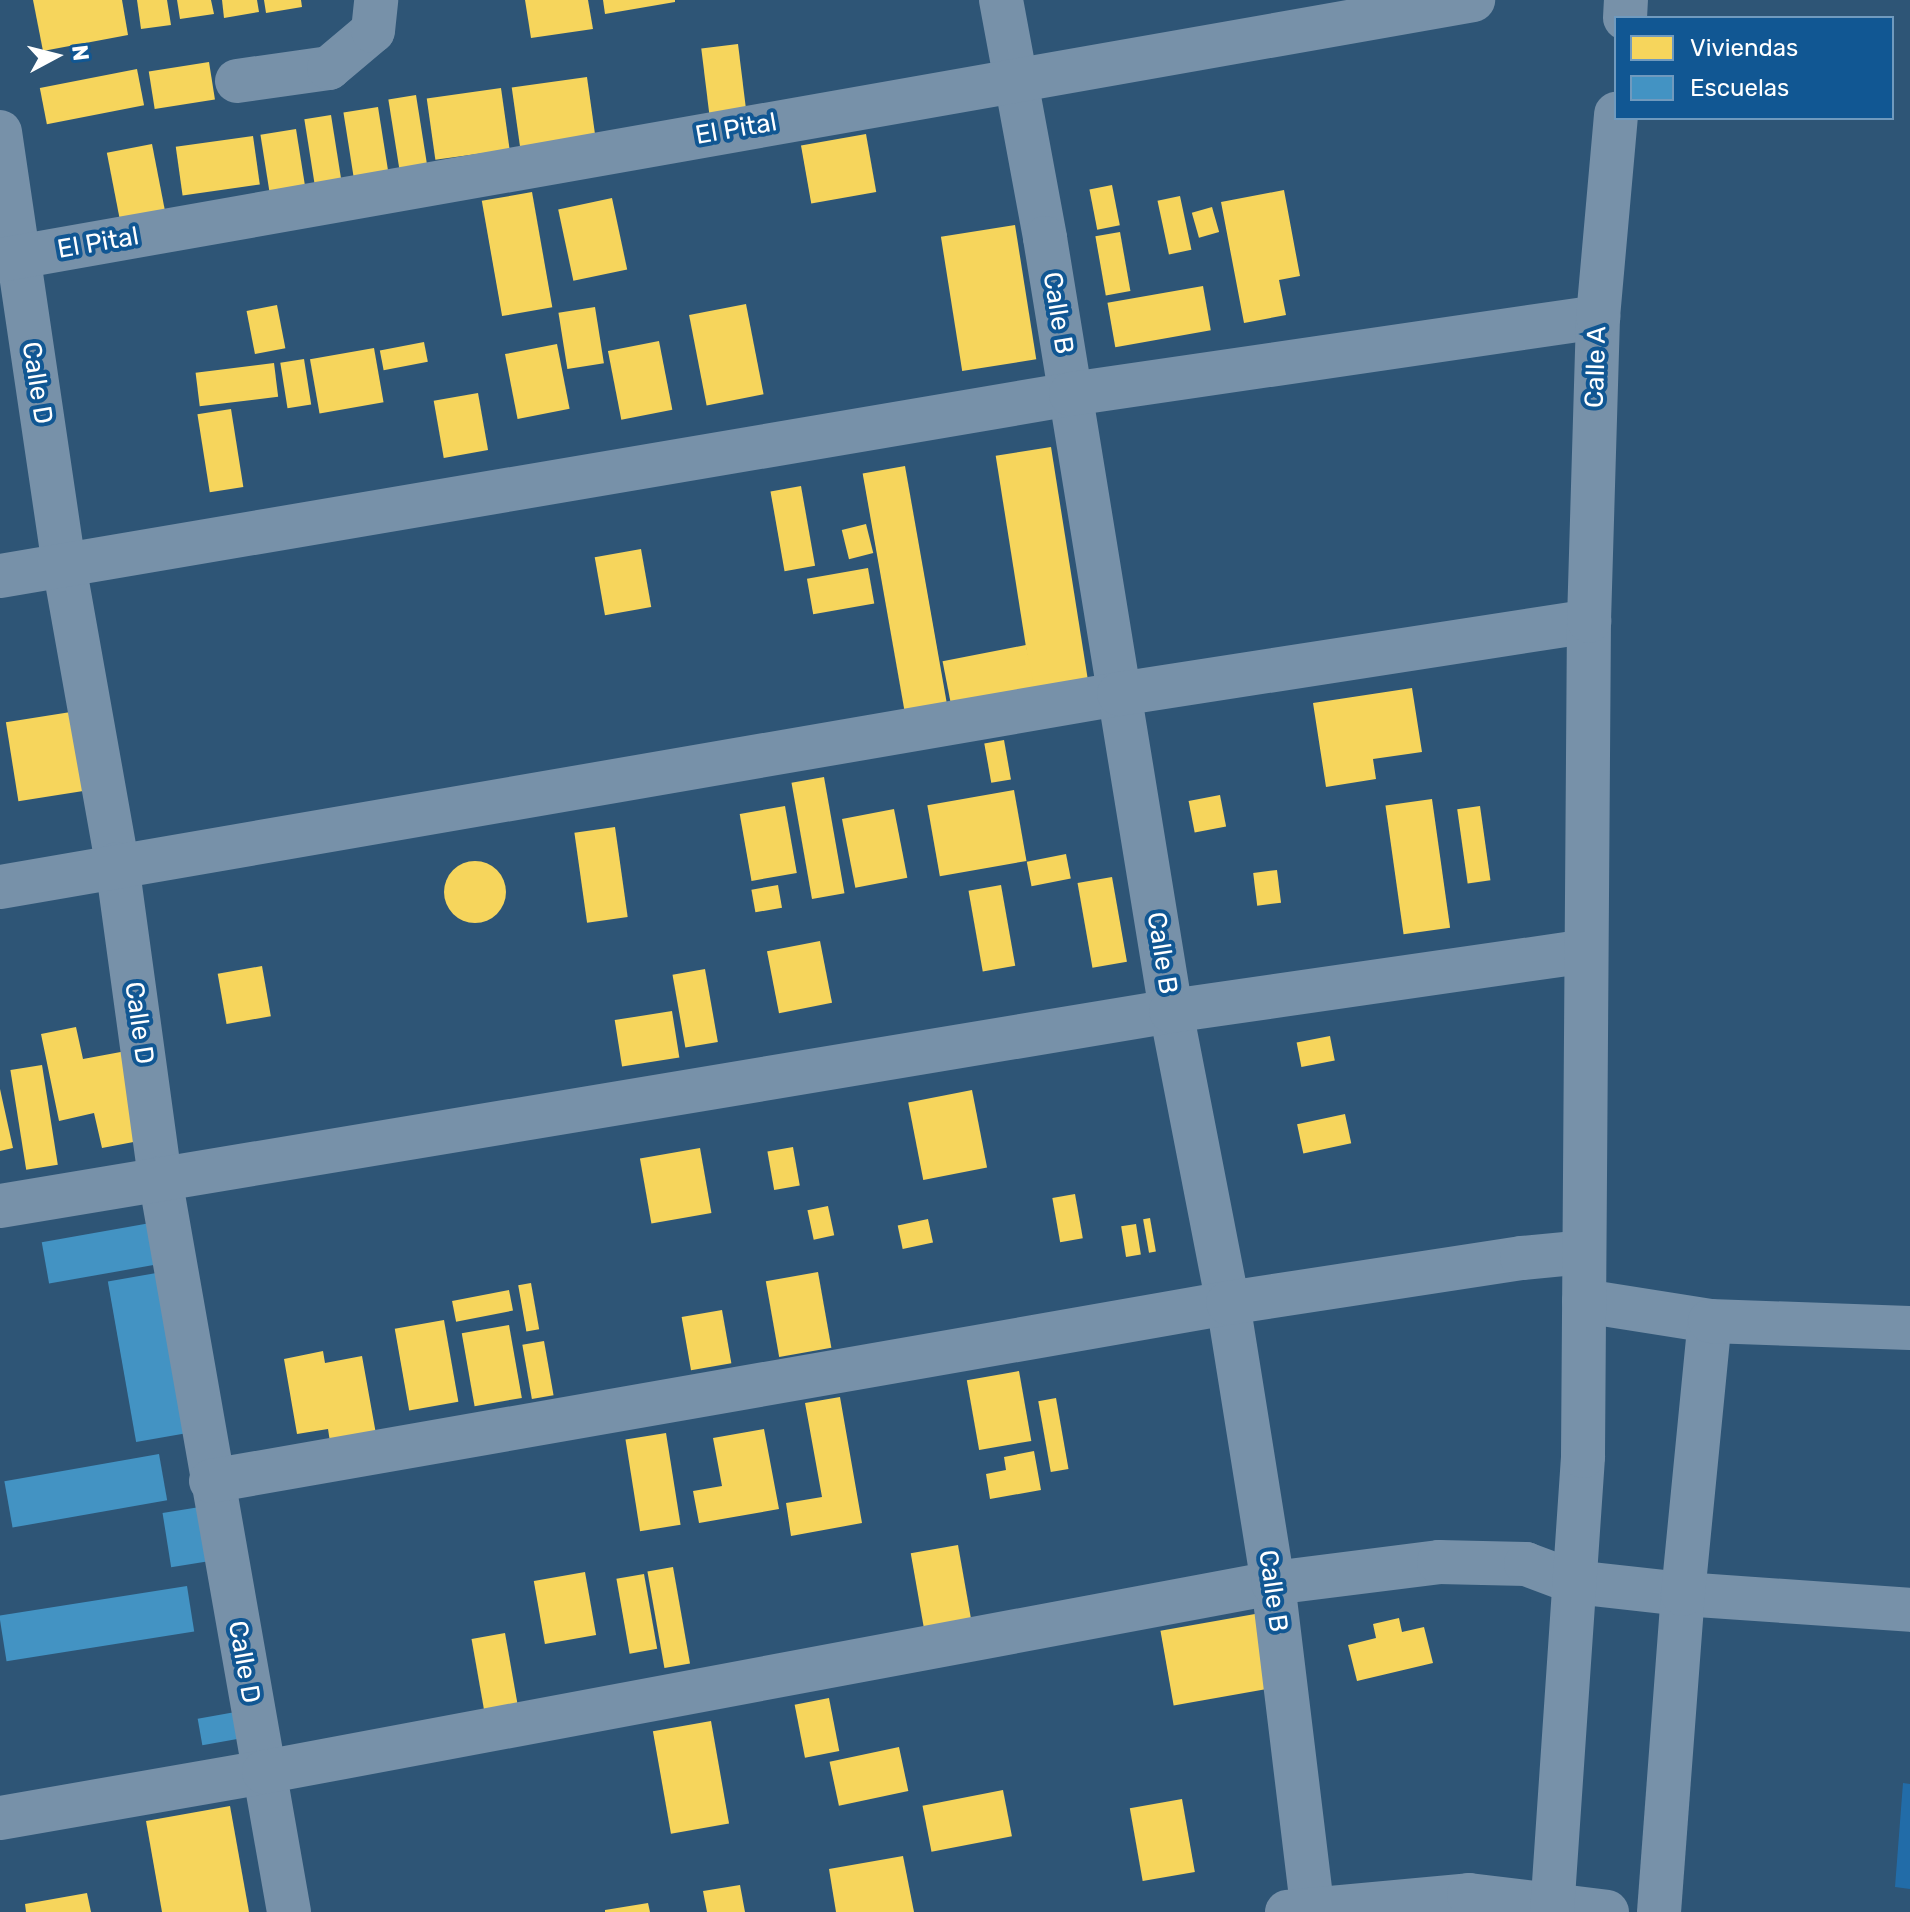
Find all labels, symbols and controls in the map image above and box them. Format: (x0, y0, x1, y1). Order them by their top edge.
north arrow (16, 16, 96, 96)
legend (1614, 16, 1894, 120)
text: Viviendas (1690, 34, 1798, 62)
text: N (66, 44, 95, 63)
text: Escuelas (1690, 74, 1789, 102)
street label: El Pital (693, 106, 779, 152)
street label: El Pital (55, 220, 141, 266)
street label: Calle B (1036, 270, 1080, 356)
street label: Calle A (1579, 325, 1613, 409)
street label: Calle D (15, 339, 59, 427)
street label: Calle B (1140, 910, 1184, 996)
street label: Calle D (118, 980, 160, 1066)
street label: Calle B (1252, 1548, 1294, 1634)
street label: Calle D (221, 1618, 267, 1706)

